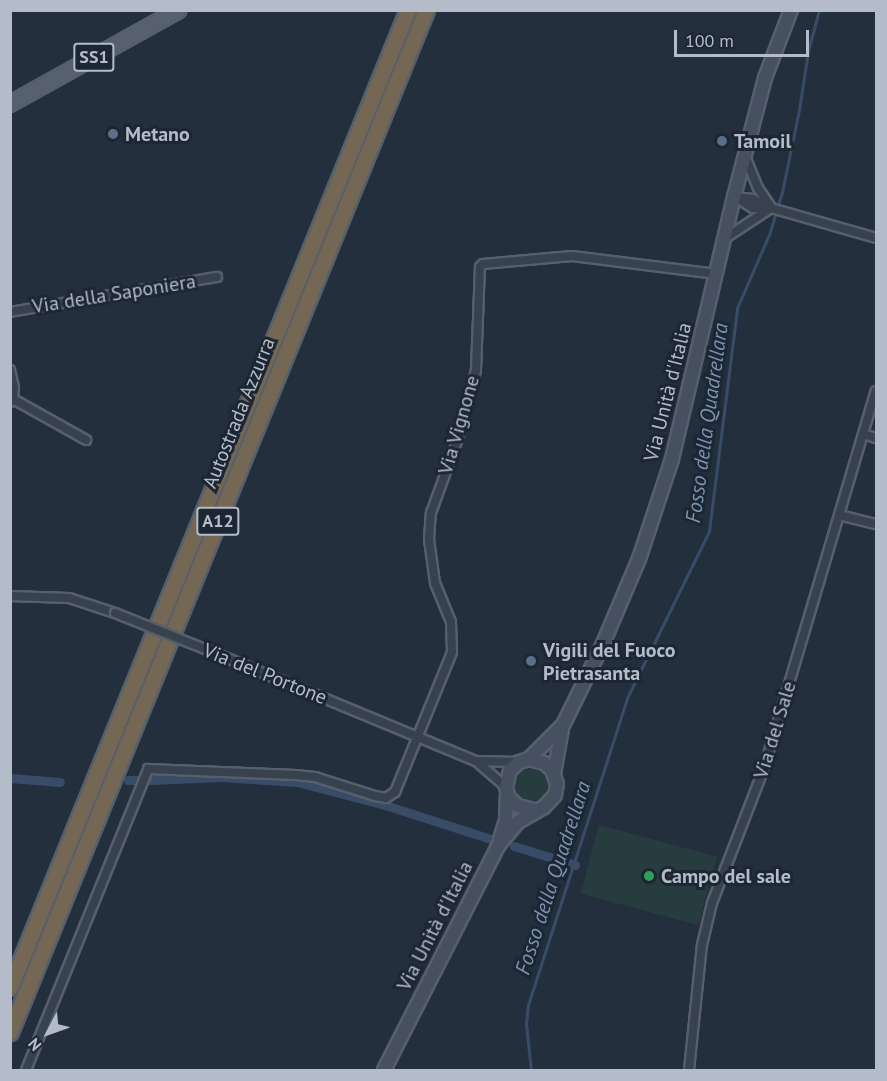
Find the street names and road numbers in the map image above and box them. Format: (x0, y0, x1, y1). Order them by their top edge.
road number: SS1 (73, 42, 115, 72)
street label: Via della Saponiera (31, 269, 197, 319)
street label: Via Unità d'Italia (639, 320, 697, 464)
street label: Autostrada Azzurra (198, 334, 280, 492)
street label: Via Vignone (433, 373, 485, 477)
road number: A12 (196, 506, 240, 536)
street label: Via del Portone (200, 638, 330, 710)
street label: Via del Sale (749, 678, 801, 782)
street label: Via Unità d'Italia (392, 857, 478, 995)

